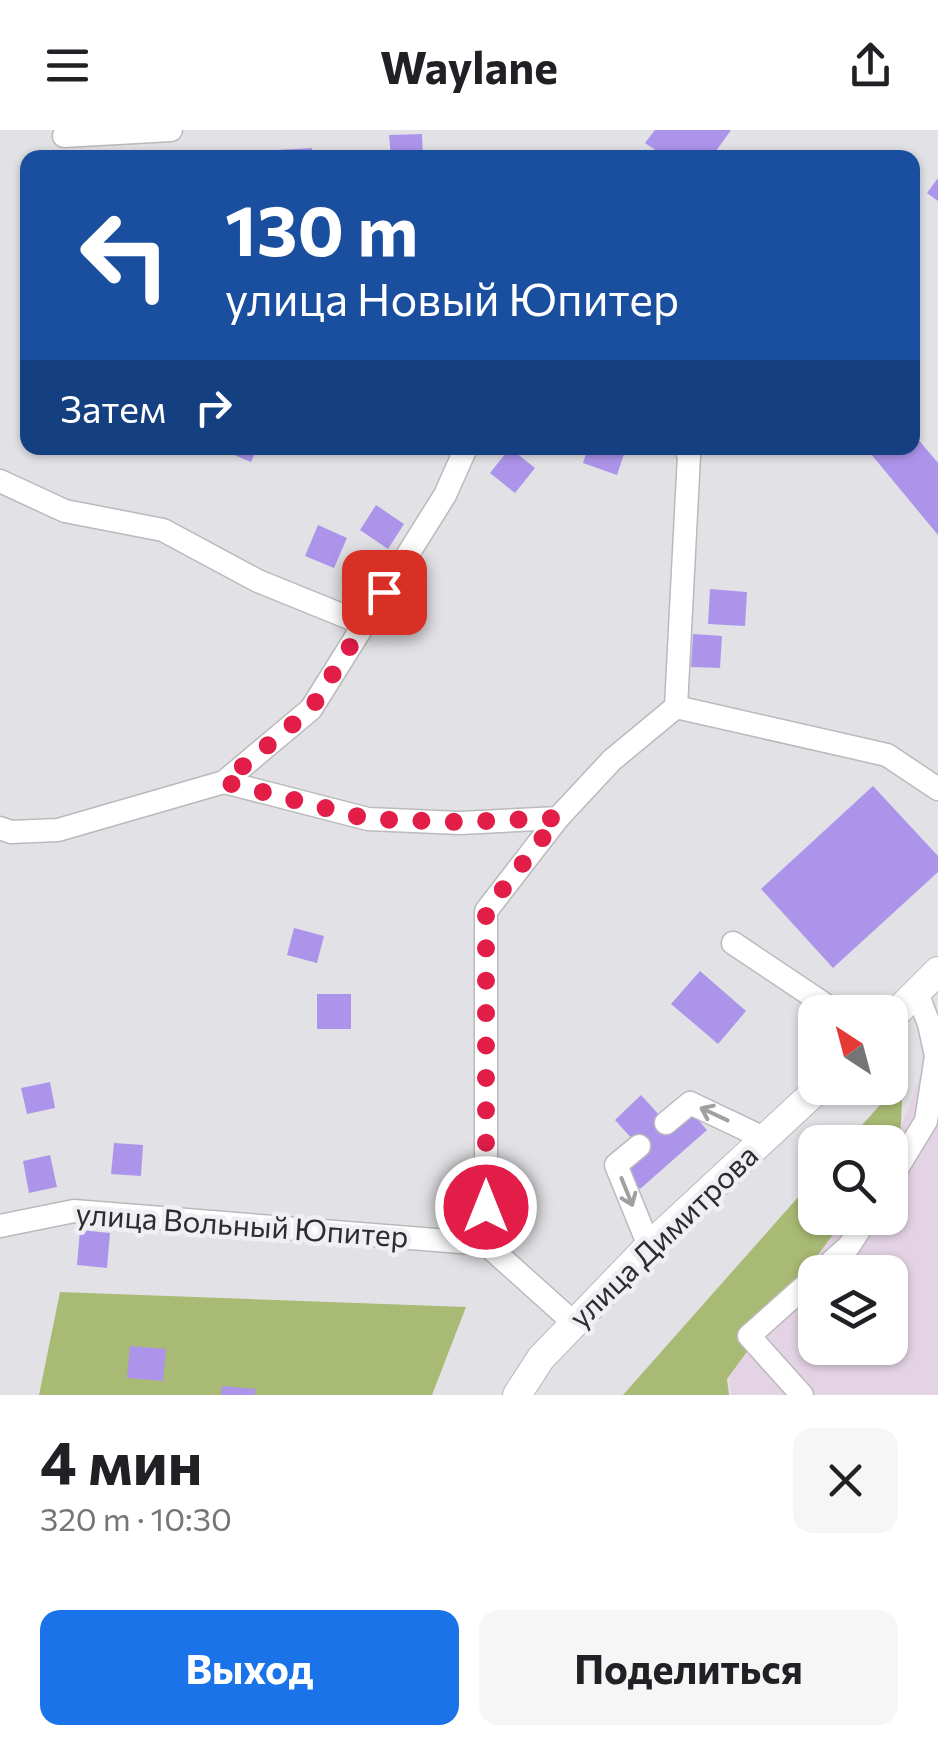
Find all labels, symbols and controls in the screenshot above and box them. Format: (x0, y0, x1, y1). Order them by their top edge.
icon: menu (40, 38, 95, 93)
text: Waylane (380, 38, 558, 93)
icon: share (843, 38, 898, 93)
text: 130 m (225, 185, 418, 270)
icon: left (60, 190, 190, 320)
text: улица Новый Юпитер (225, 270, 679, 325)
icon: right (186, 380, 241, 435)
text: Затем (60, 384, 166, 431)
pin (342, 550, 427, 635)
icon: arrive (357, 565, 412, 620)
north arrow (798, 995, 908, 1105)
map controls (798, 995, 908, 1365)
one-way arrow (700, 1104, 730, 1123)
button: search (798, 1125, 908, 1235)
street label: улица Димитрова (560, 1136, 764, 1335)
position arrow (434, 1155, 538, 1259)
one-way arrow (620, 1176, 638, 1207)
street label: улица Вольный Юпитер (75, 1193, 410, 1254)
button: layers (798, 1255, 908, 1365)
text: 4 мин (40, 1424, 202, 1497)
button: close (793, 1428, 898, 1533)
text: 320 m · 10:30 (40, 1498, 232, 1538)
button: Выход (40, 1610, 459, 1725)
button: Поделиться (479, 1610, 898, 1725)

